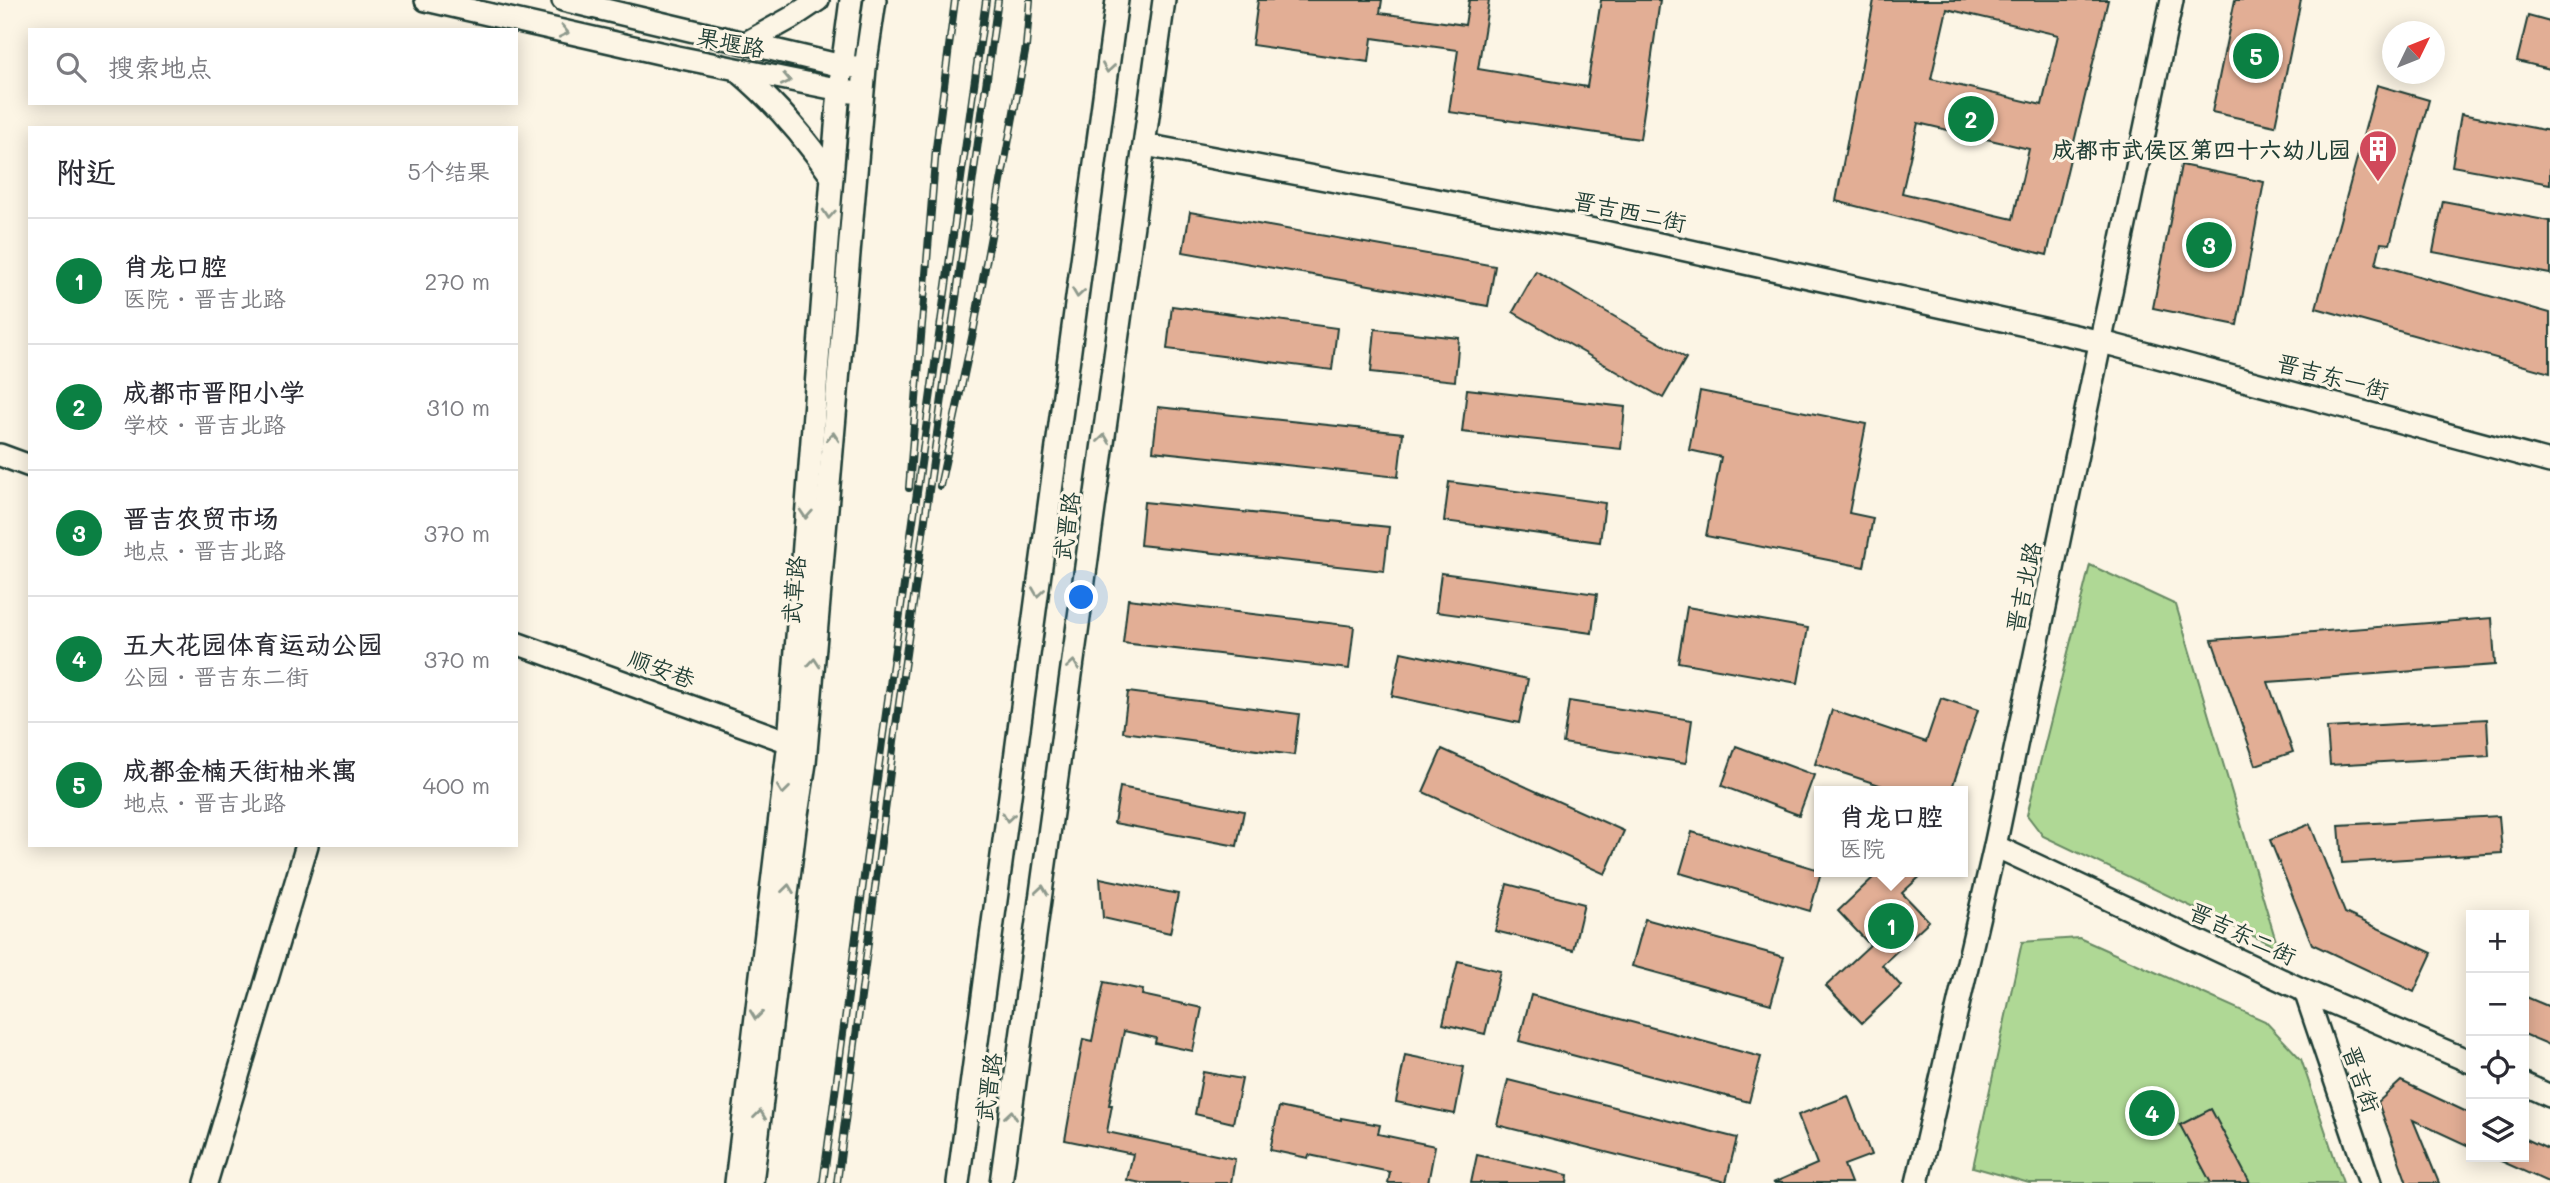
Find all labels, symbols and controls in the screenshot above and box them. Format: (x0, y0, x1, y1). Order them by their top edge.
street label: 果堰路 (694, 21, 768, 63)
north arrow (2382, 21, 2445, 84)
one-way arrow (558, 23, 570, 38)
search box (28, 28, 518, 105)
pin: 5 (2233, 30, 2279, 82)
icon: search (52, 48, 90, 86)
text: 搜索地点 (108, 50, 212, 84)
one-way arrow (1100, 62, 1115, 74)
one-way arrow (780, 71, 792, 86)
pin: 2 (1948, 93, 1994, 145)
building icon: 成都市武侯区第四十六幼儿园 (2357, 128, 2399, 183)
place label: 成都市武侯区第四十六幼儿园 (2052, 134, 2351, 164)
text: 附近 (56, 151, 116, 191)
text: 5个结果 (408, 156, 490, 186)
street label: 晋吉西二街 (1571, 184, 1689, 238)
one-way arrow (822, 209, 837, 220)
pin: 3 (2186, 219, 2232, 271)
text: 肖龙口腔 (123, 249, 227, 283)
text: 1 (74, 266, 84, 296)
text: 270 m (425, 266, 490, 296)
text: 医院 · 晋吉北路 (123, 283, 286, 313)
one-way arrow (1070, 287, 1085, 299)
street label: 晋吉东一街 (2274, 347, 2392, 405)
text: 成都市晋阳小学 (123, 375, 305, 409)
text: 2 (73, 392, 85, 422)
text: 310 m (426, 392, 490, 422)
text: 学校 · 晋吉北路 (123, 409, 286, 439)
one-way arrow (825, 431, 840, 442)
one-way arrow (1096, 433, 1111, 445)
street label: 武晋路 (1046, 490, 1086, 562)
text: 晋吉农贸市场 (123, 501, 279, 535)
one-way arrow (799, 509, 814, 520)
text: 3 (72, 518, 86, 548)
text: 370 m (424, 518, 490, 548)
text: 地点 · 晋吉北路 (123, 535, 286, 565)
street label: 晋吉北路 (1999, 539, 2047, 635)
street label: 武草路 (775, 554, 811, 626)
your location (1064, 580, 1098, 614)
one-way arrow (1031, 586, 1046, 597)
text: 五大花园体育运动公园 (123, 627, 383, 661)
street label: 顺安巷 (624, 642, 700, 694)
text: 4 (72, 644, 86, 674)
text: 370 m (424, 644, 490, 674)
one-way arrow (806, 658, 821, 669)
one-way arrow (1065, 659, 1080, 671)
text: 公园 · 晋吉东二街 (123, 661, 309, 691)
text: 成都金楠天街柚米寓 (123, 753, 357, 787)
text: 5 (72, 770, 86, 800)
text: 400 m (422, 770, 490, 800)
one-way arrow (776, 784, 791, 795)
popup (1814, 786, 1968, 877)
text: 地点 · 晋吉北路 (123, 787, 286, 817)
text: 肖龙口腔 (1839, 799, 1943, 833)
one-way arrow (1000, 811, 1015, 823)
text: 医院 (1839, 833, 1885, 863)
one-way arrow (780, 884, 795, 895)
one-way arrow (1034, 884, 1049, 896)
street label: 晋吉东二街 (2185, 895, 2301, 971)
pin: 1 (1868, 900, 1914, 952)
map controls (2466, 910, 2529, 1162)
button: + (2466, 910, 2529, 973)
button: − (2466, 973, 2529, 1036)
one-way arrow (748, 1010, 763, 1021)
button: locate (2466, 1036, 2529, 1099)
street label: 晋吉街 (2337, 1041, 2387, 1117)
street label: 武晋路 (968, 1051, 1008, 1123)
pin: 4 (2129, 1087, 2175, 1139)
button: layers (2466, 1099, 2529, 1162)
one-way arrow (753, 1109, 768, 1121)
one-way arrow (1003, 1110, 1018, 1121)

